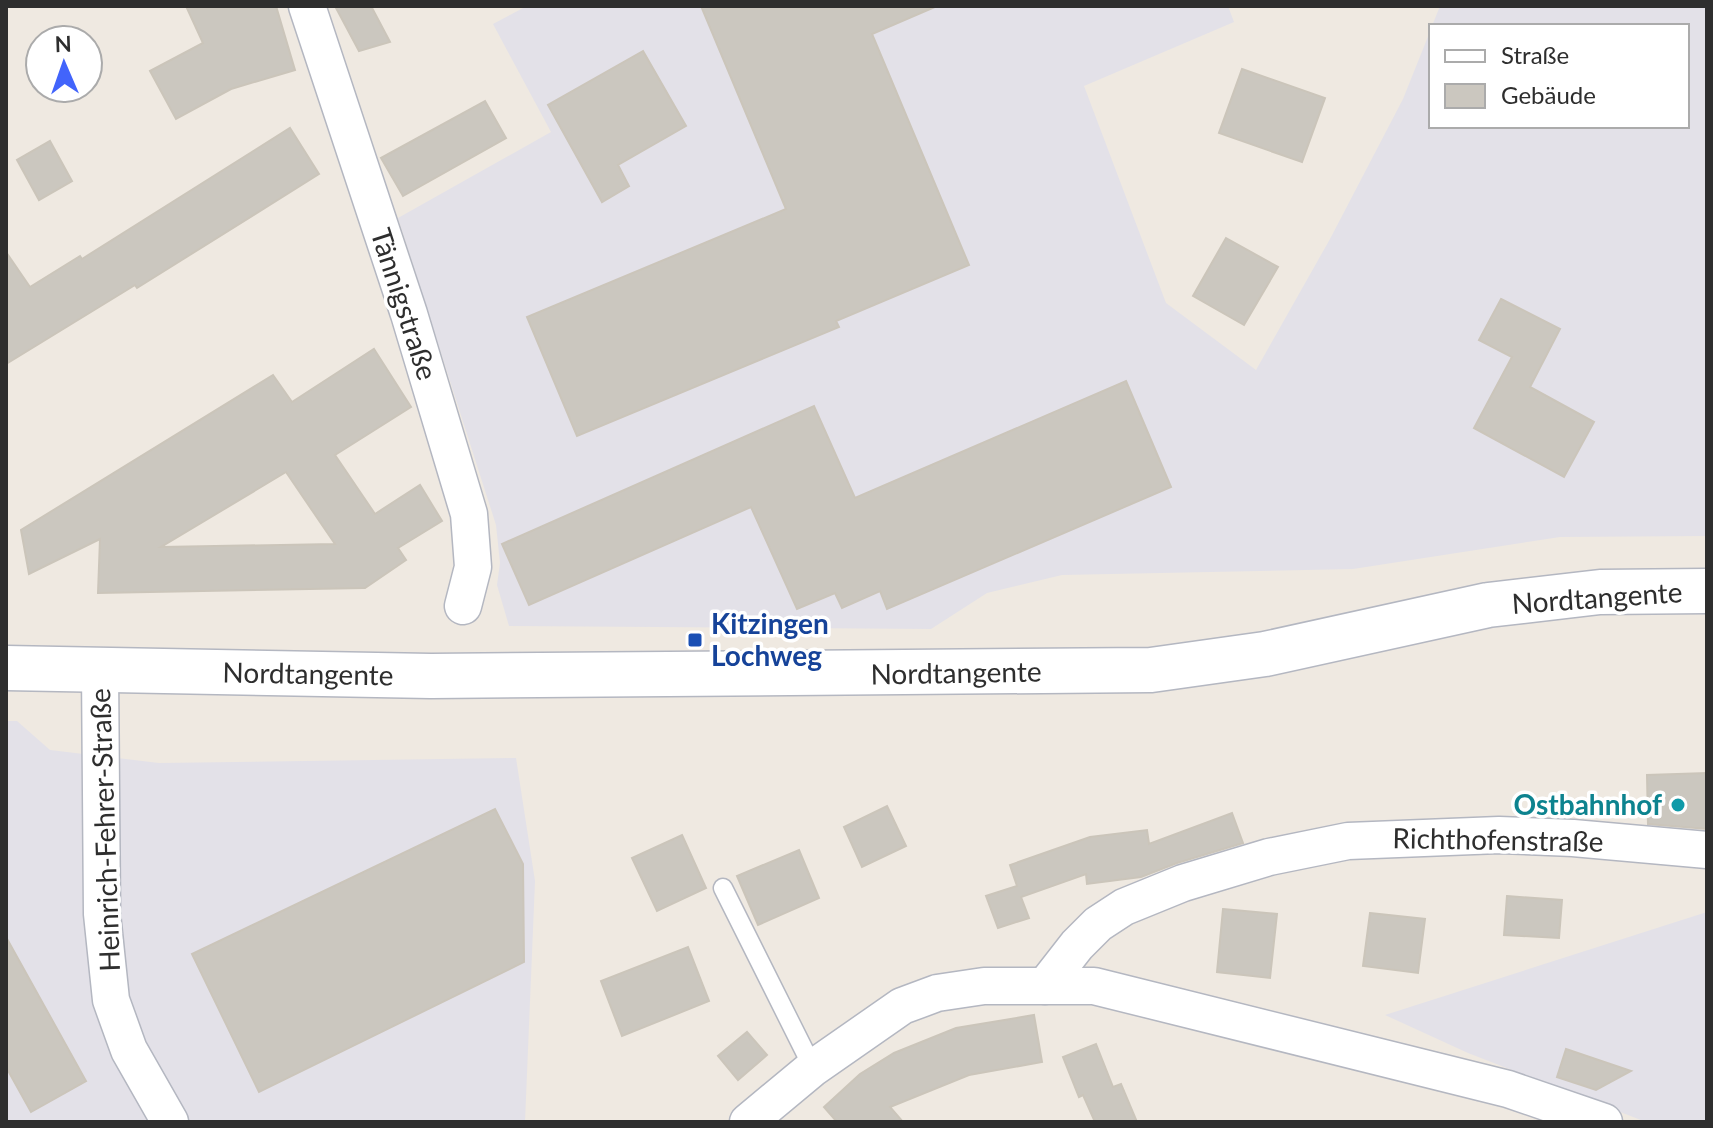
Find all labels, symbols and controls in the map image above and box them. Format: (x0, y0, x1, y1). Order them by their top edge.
north arrow (24, 24, 104, 104)
legend (1429, 24, 1689, 128)
text: N (54, 30, 72, 57)
text: Straße (1501, 40, 1569, 69)
text: Gebäude (1501, 80, 1596, 109)
street label: Tännigstraße (364, 224, 445, 384)
street label: Nordtangente (1510, 574, 1683, 620)
place label: Kitzingen Lochweg (711, 606, 829, 672)
marker: Kitzingen Lochweg (686, 631, 704, 649)
street label: Nordtangente (870, 654, 1042, 690)
street label: Nordtangente (222, 655, 394, 691)
street label: Heinrich-Fehrer-Straße (82, 688, 126, 972)
place label: Ostbahnhof (1514, 787, 1662, 821)
marker: Ostbahnhof (1669, 796, 1687, 814)
street label: Richthofenstraße (1392, 820, 1604, 858)

